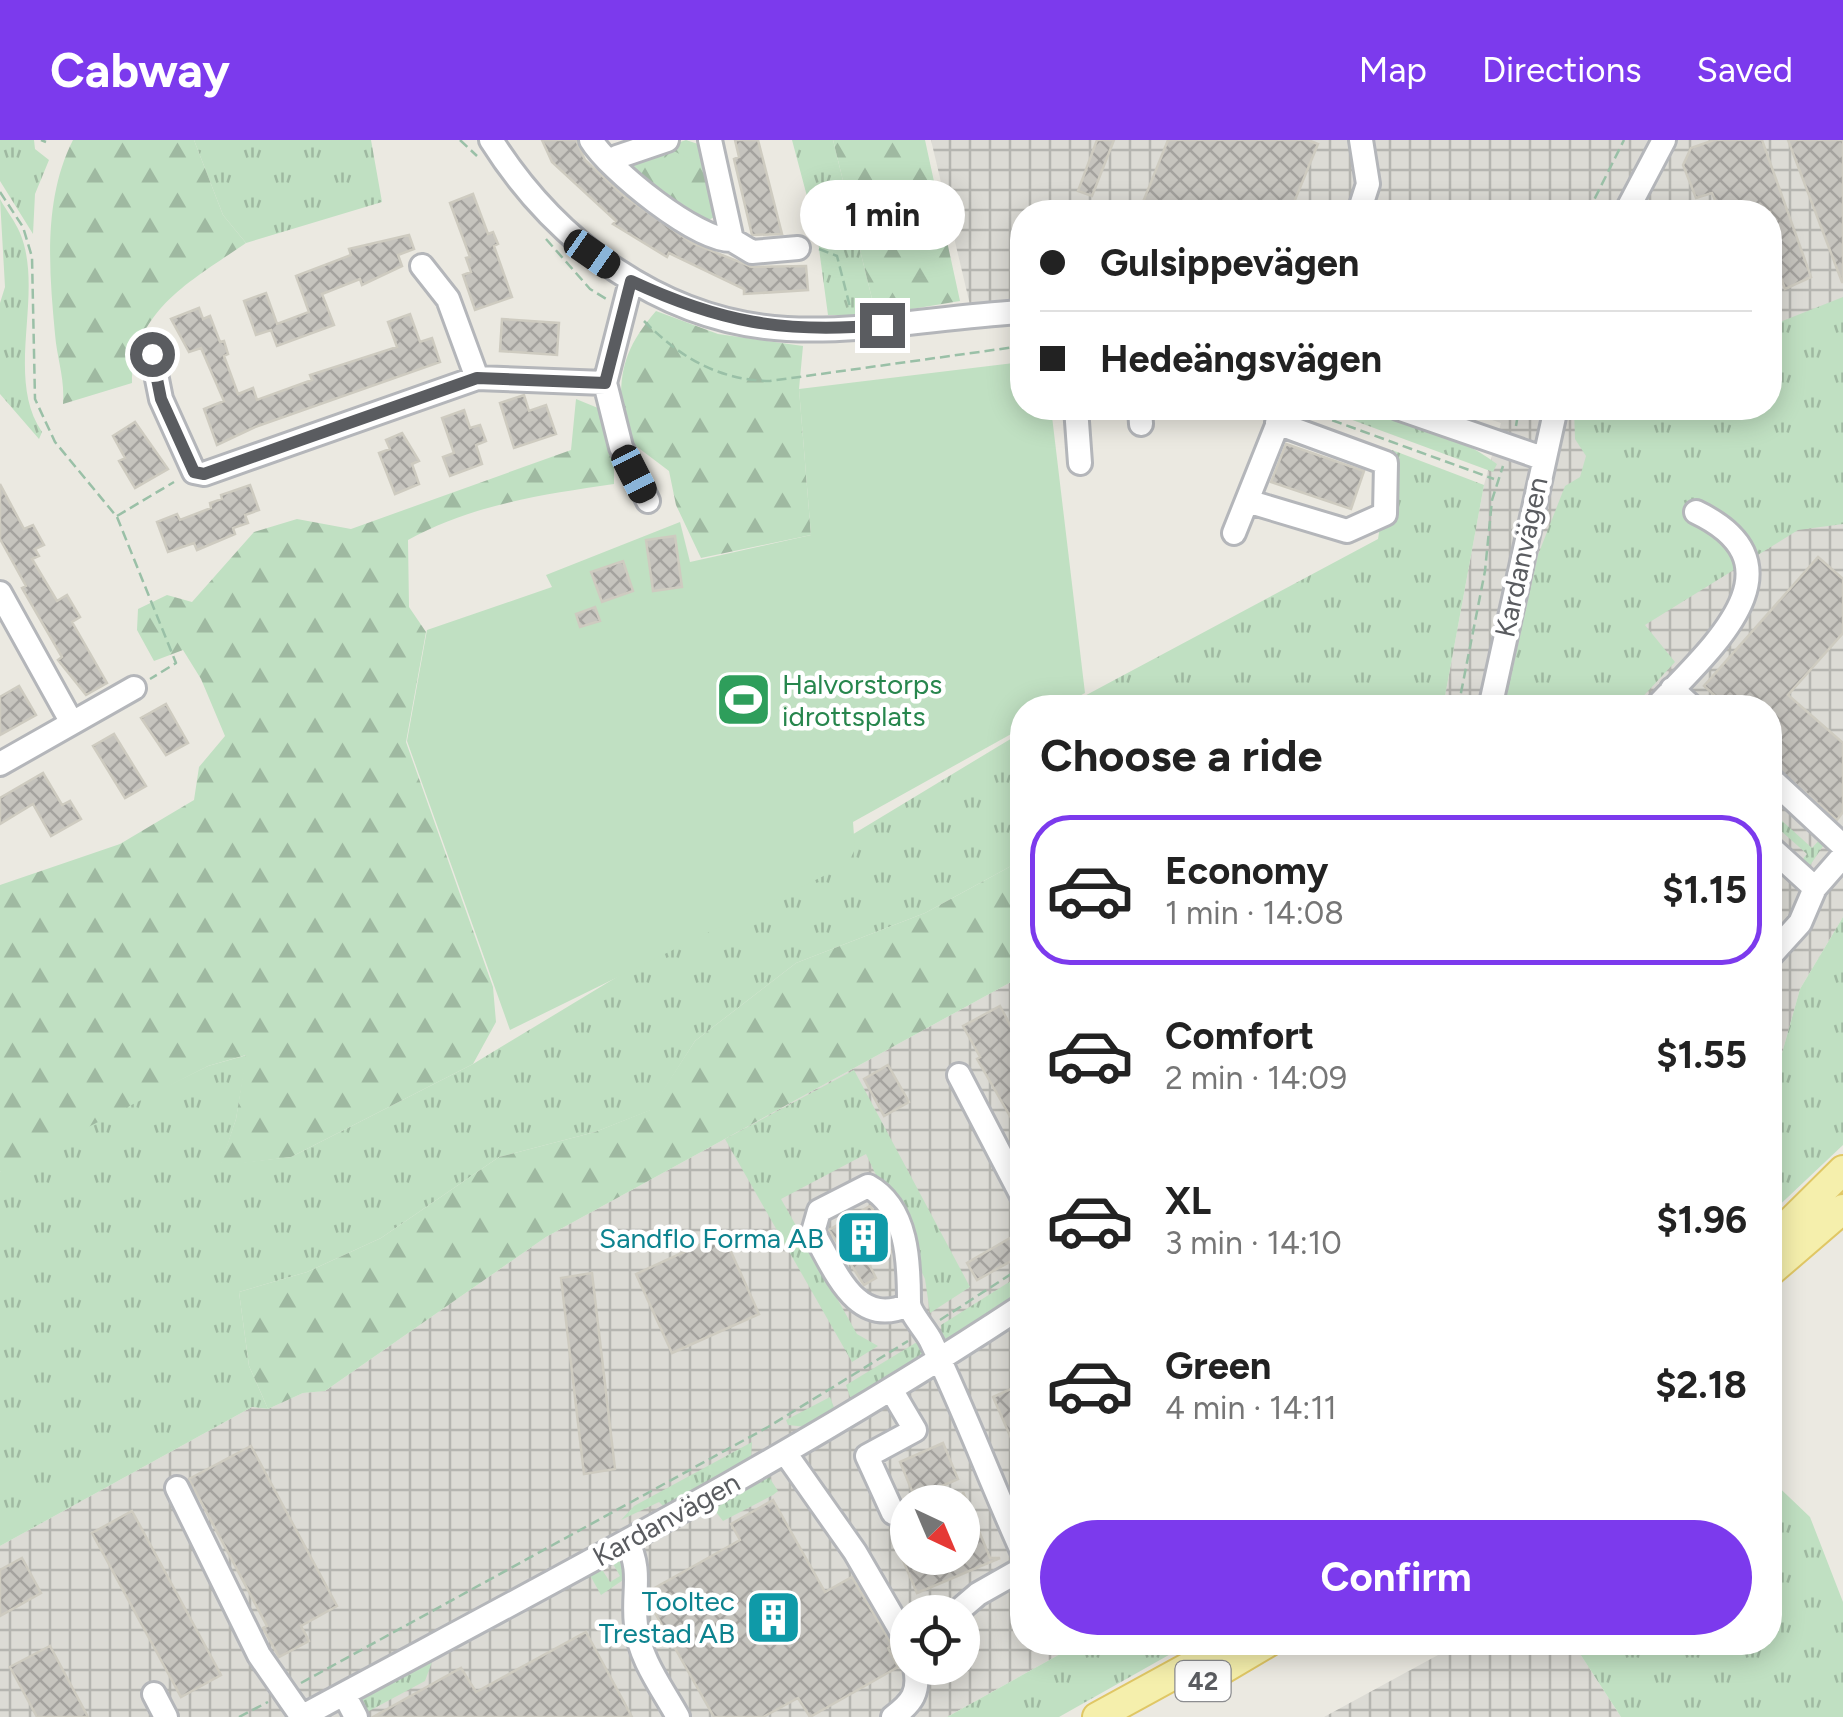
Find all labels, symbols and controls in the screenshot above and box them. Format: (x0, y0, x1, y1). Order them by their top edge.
text: Cabway (50, 41, 230, 99)
text: Map (1359, 49, 1427, 91)
text: Directions (1482, 49, 1642, 91)
text: Saved (1697, 49, 1793, 91)
callout: 1 min (800, 180, 964, 250)
text: 1 min (845, 196, 920, 234)
car (559, 225, 625, 283)
text: Gulsippevägen (1100, 240, 1359, 286)
route end (860, 303, 905, 348)
route start (130, 332, 175, 377)
text: Hedeängsvägen (1100, 336, 1382, 382)
car (607, 440, 661, 508)
street label: Kardanvägen (1487, 474, 1555, 640)
place label: Halvorstorps idrottsplats (782, 667, 942, 733)
sports icon: Halvorstorps idrottsplats (713, 670, 773, 730)
text: Choose a ride (1040, 728, 1322, 782)
icon: car (1045, 845, 1135, 935)
text: Economy (1165, 848, 1328, 894)
text: $1.15 (1662, 867, 1747, 913)
text: 1 min · 14:08 (1165, 894, 1344, 932)
icon: car (1045, 1010, 1135, 1100)
text: Comfort (1165, 1013, 1314, 1059)
text: $1.55 (1656, 1032, 1747, 1078)
text: 2 min · 14:09 (1165, 1059, 1347, 1097)
icon: car (1045, 1175, 1135, 1265)
text: XL (1165, 1178, 1211, 1224)
text: $1.96 (1656, 1197, 1747, 1243)
building icon: Sandflo Forma AB (833, 1208, 893, 1268)
place label: Sandflo Forma AB (599, 1221, 824, 1255)
text: 3 min · 14:10 (1165, 1224, 1342, 1262)
icon: car (1045, 1340, 1135, 1430)
text: Green (1165, 1343, 1271, 1389)
text: $2.18 (1655, 1362, 1747, 1408)
text: 4 min · 14:11 (1165, 1389, 1337, 1427)
street label: Kardanvägen (587, 1465, 745, 1573)
north arrow (890, 1485, 980, 1575)
map controls (890, 1485, 980, 1685)
button: Confirm (1040, 1520, 1752, 1635)
place label: Tooltec Trestad AB (599, 1584, 735, 1650)
building icon: Tooltec Trestad AB (744, 1587, 804, 1647)
button: locate (890, 1595, 980, 1685)
road number: 42 (1176, 1661, 1230, 1701)

